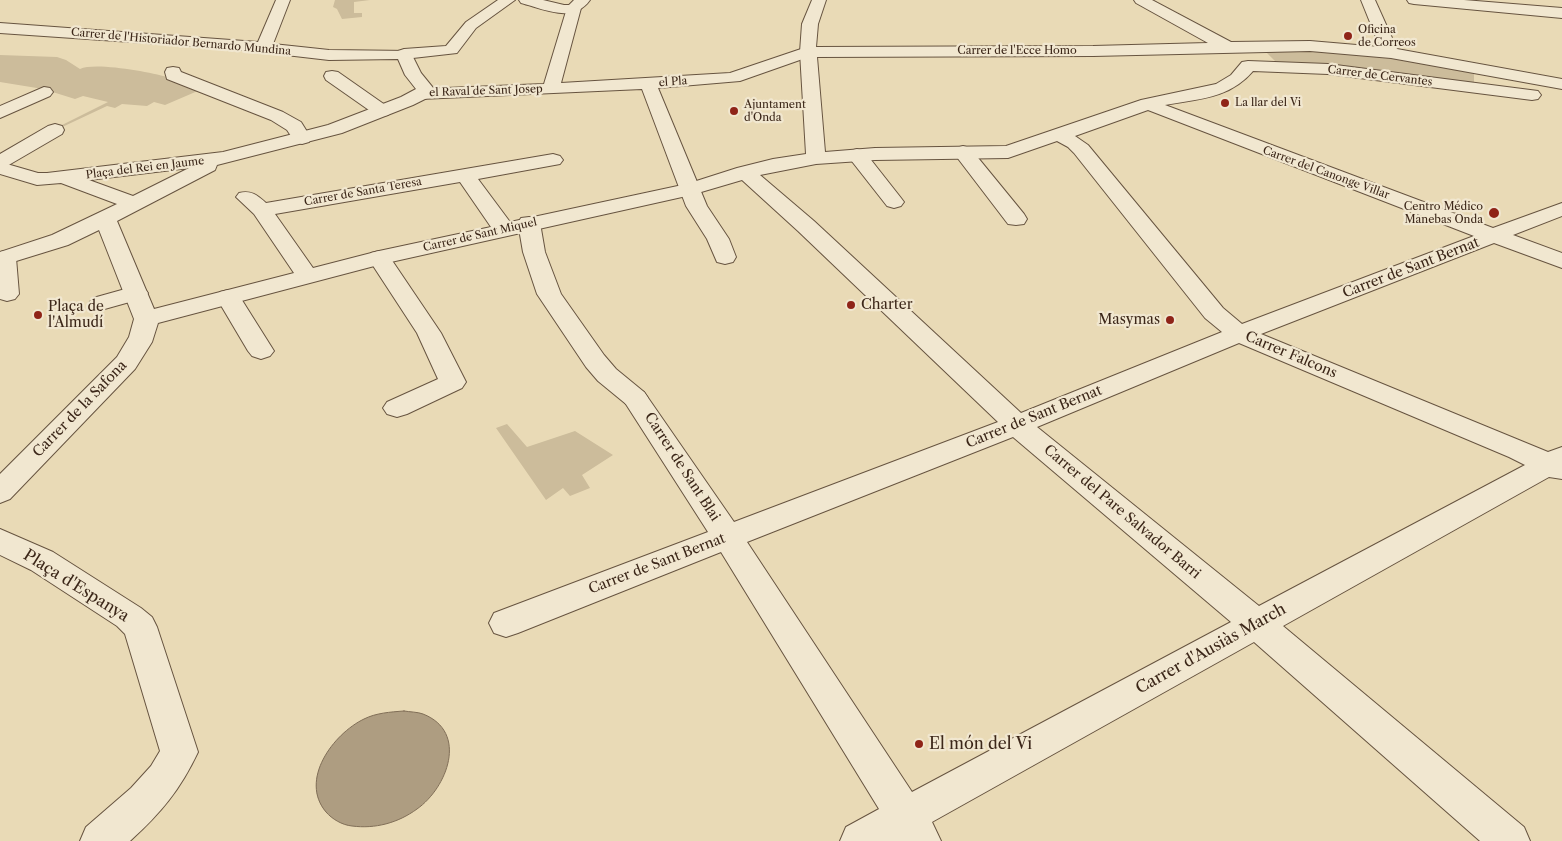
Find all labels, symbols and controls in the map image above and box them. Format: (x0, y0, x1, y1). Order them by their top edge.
place label: Oficina de Correos (1358, 23, 1416, 49)
street label: Carrer de l'Historiador Bernardo Mundina (70, 26, 292, 58)
marker: Oficina de Correos (1342, 30, 1354, 42)
street label: Carrer de l'Ecce Homo (957, 44, 1077, 58)
street label: Carrer de Cervantes (1327, 63, 1433, 89)
street label: el Pla (658, 74, 688, 90)
street label: el Raval de Sant Josep (429, 82, 543, 100)
place label: La llar del Vi (1235, 96, 1301, 110)
marker: La llar del Vi (1219, 97, 1231, 109)
place label: Ajuntament d'Onda (744, 98, 806, 124)
marker: Ajuntament d'Onda (728, 105, 740, 117)
street label: Carrer del Canonge Villar (1261, 144, 1391, 202)
street label: Plaça del Rei en Jaume (85, 154, 205, 182)
street label: Carrer de Santa Teresa (303, 175, 423, 209)
place label: Centro Médico Manebas Onda (1404, 200, 1483, 226)
marker: Centro Médico Manebas Onda (1487, 206, 1501, 220)
street label: Carrer de Sant Miquel (422, 215, 538, 255)
street label: Carrer de Sant Bernat (1340, 234, 1482, 302)
place label: Charter (861, 297, 913, 313)
place label: Plaça de l'Almudí (48, 299, 104, 332)
marker: Charter (845, 299, 857, 311)
marker: Plaça de l'Almudí (32, 309, 44, 321)
place label: Masymas (1098, 312, 1160, 328)
marker: Masymas (1164, 314, 1176, 326)
street label: Carrer Falcons (1243, 328, 1339, 382)
street label: Carrer de la Safona (30, 357, 130, 461)
street label: Carrer de Sant Bernat (964, 382, 1104, 452)
street label: Carrer de Sant Blai (641, 410, 723, 524)
street label: Carrer del Pare Salvador Barri (1040, 441, 1204, 583)
street label: Carrer de Sant Bernat (586, 530, 728, 598)
street label: Plaça d'Espanya (20, 546, 132, 626)
street label: Carrer d'Ausiàs March (1133, 600, 1289, 698)
place label: El món del Vi (929, 734, 1032, 754)
marker: El món del Vi (913, 738, 925, 750)

